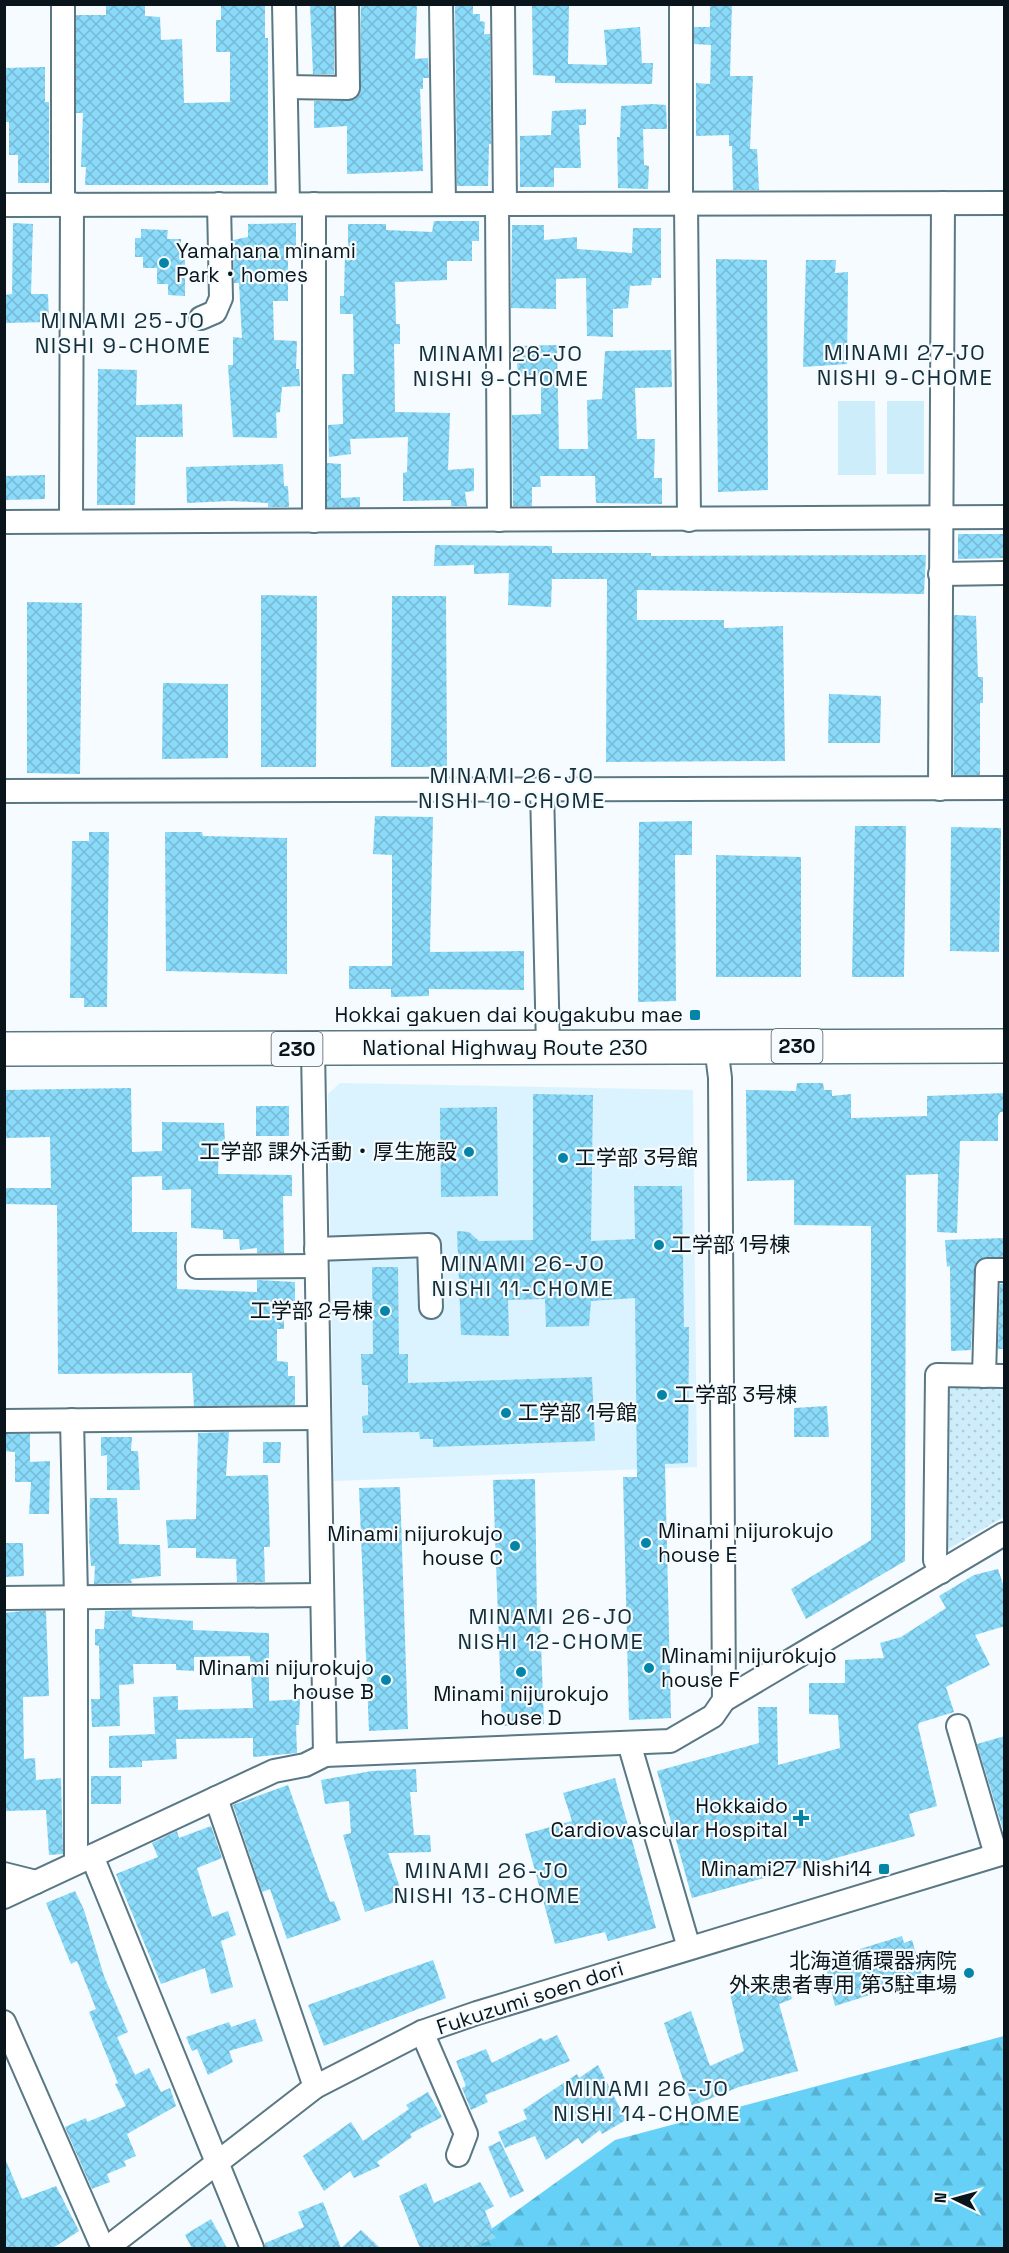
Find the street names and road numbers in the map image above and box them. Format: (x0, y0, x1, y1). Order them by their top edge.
road number: 230 (772, 1029, 822, 1063)
road number: 230 (272, 1032, 322, 1066)
street label: National Highway Route 230 (362, 1034, 648, 1061)
street label: Fukuzumi soen dori (433, 1955, 627, 2041)

